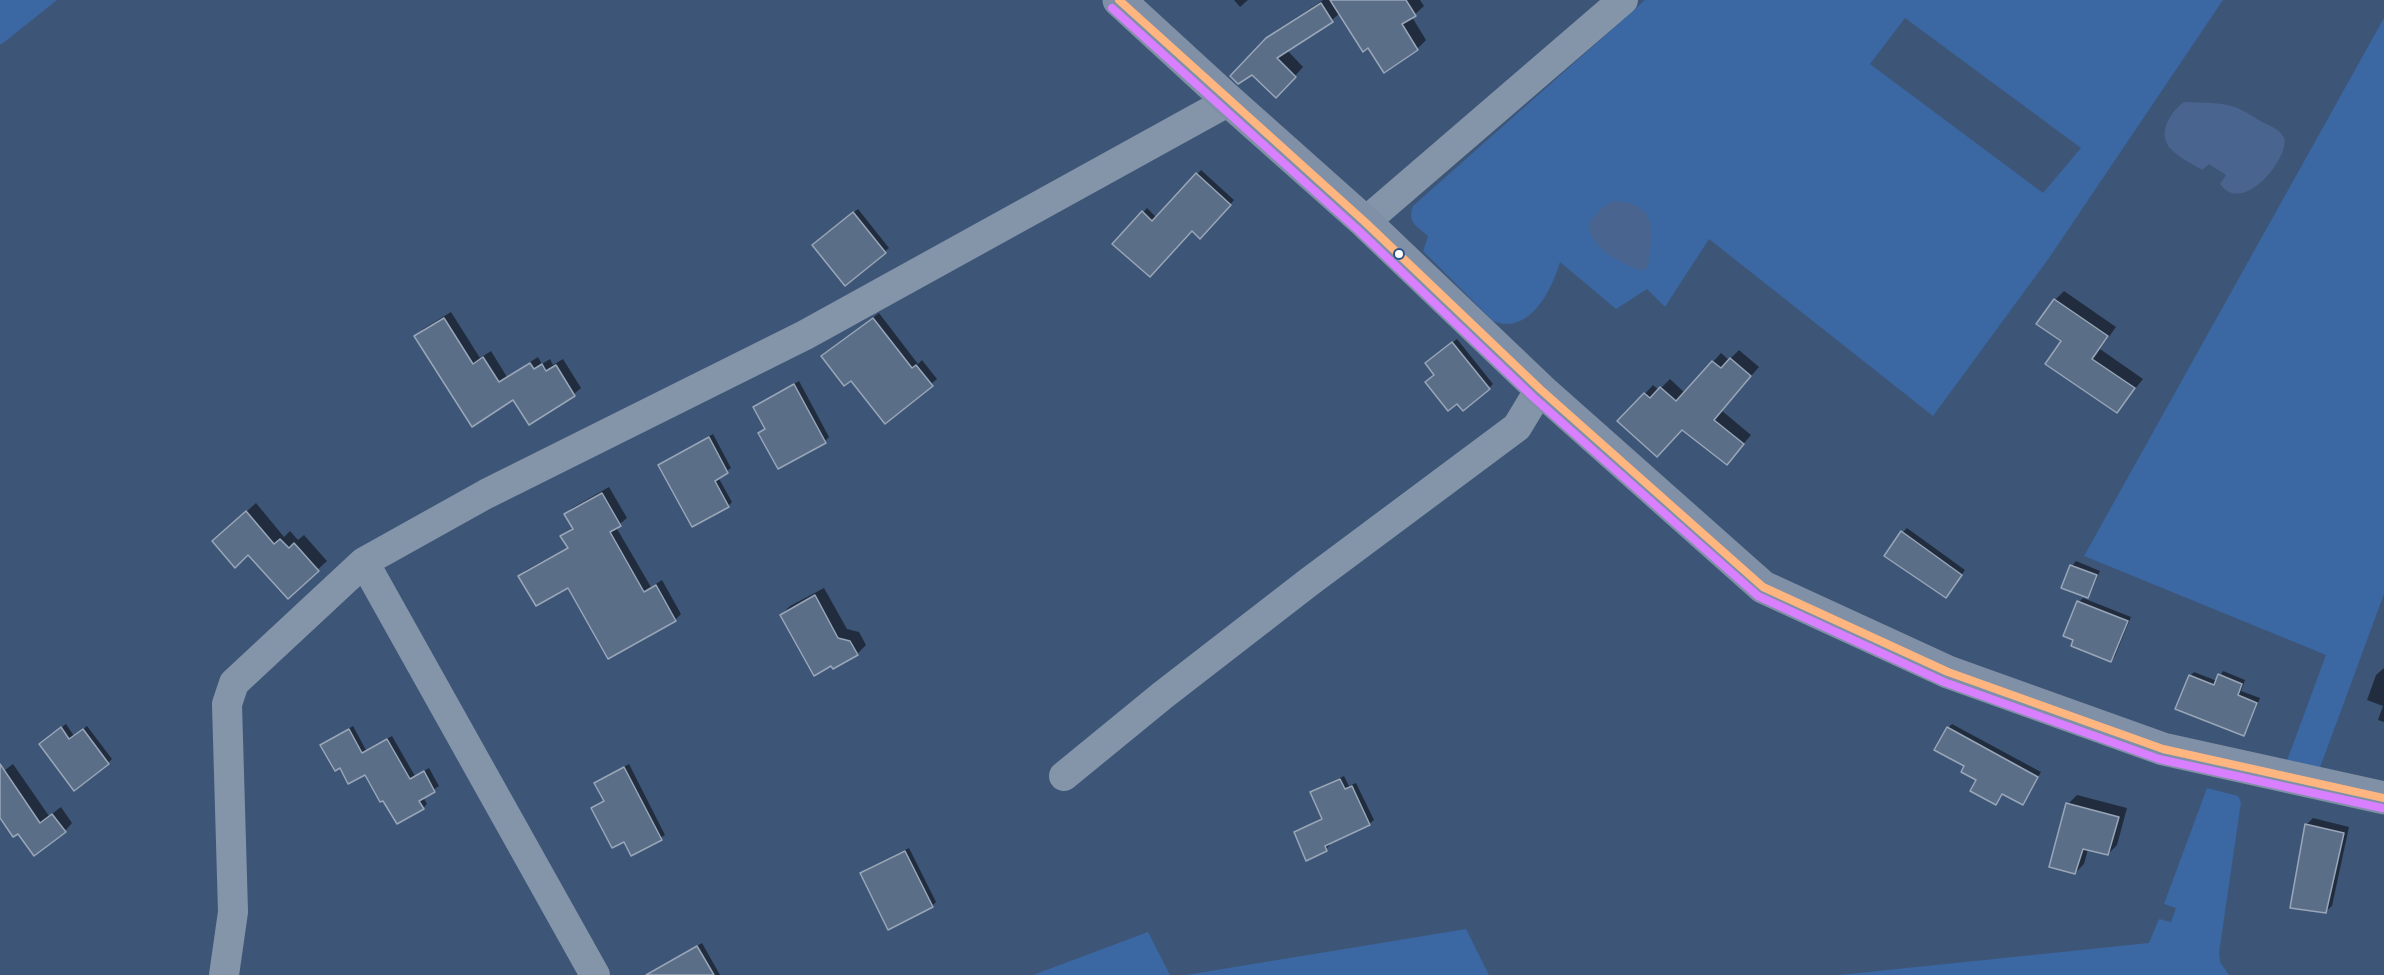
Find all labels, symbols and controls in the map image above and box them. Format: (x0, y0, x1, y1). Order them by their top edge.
unlabelled marker (1393, 248, 1405, 260)

